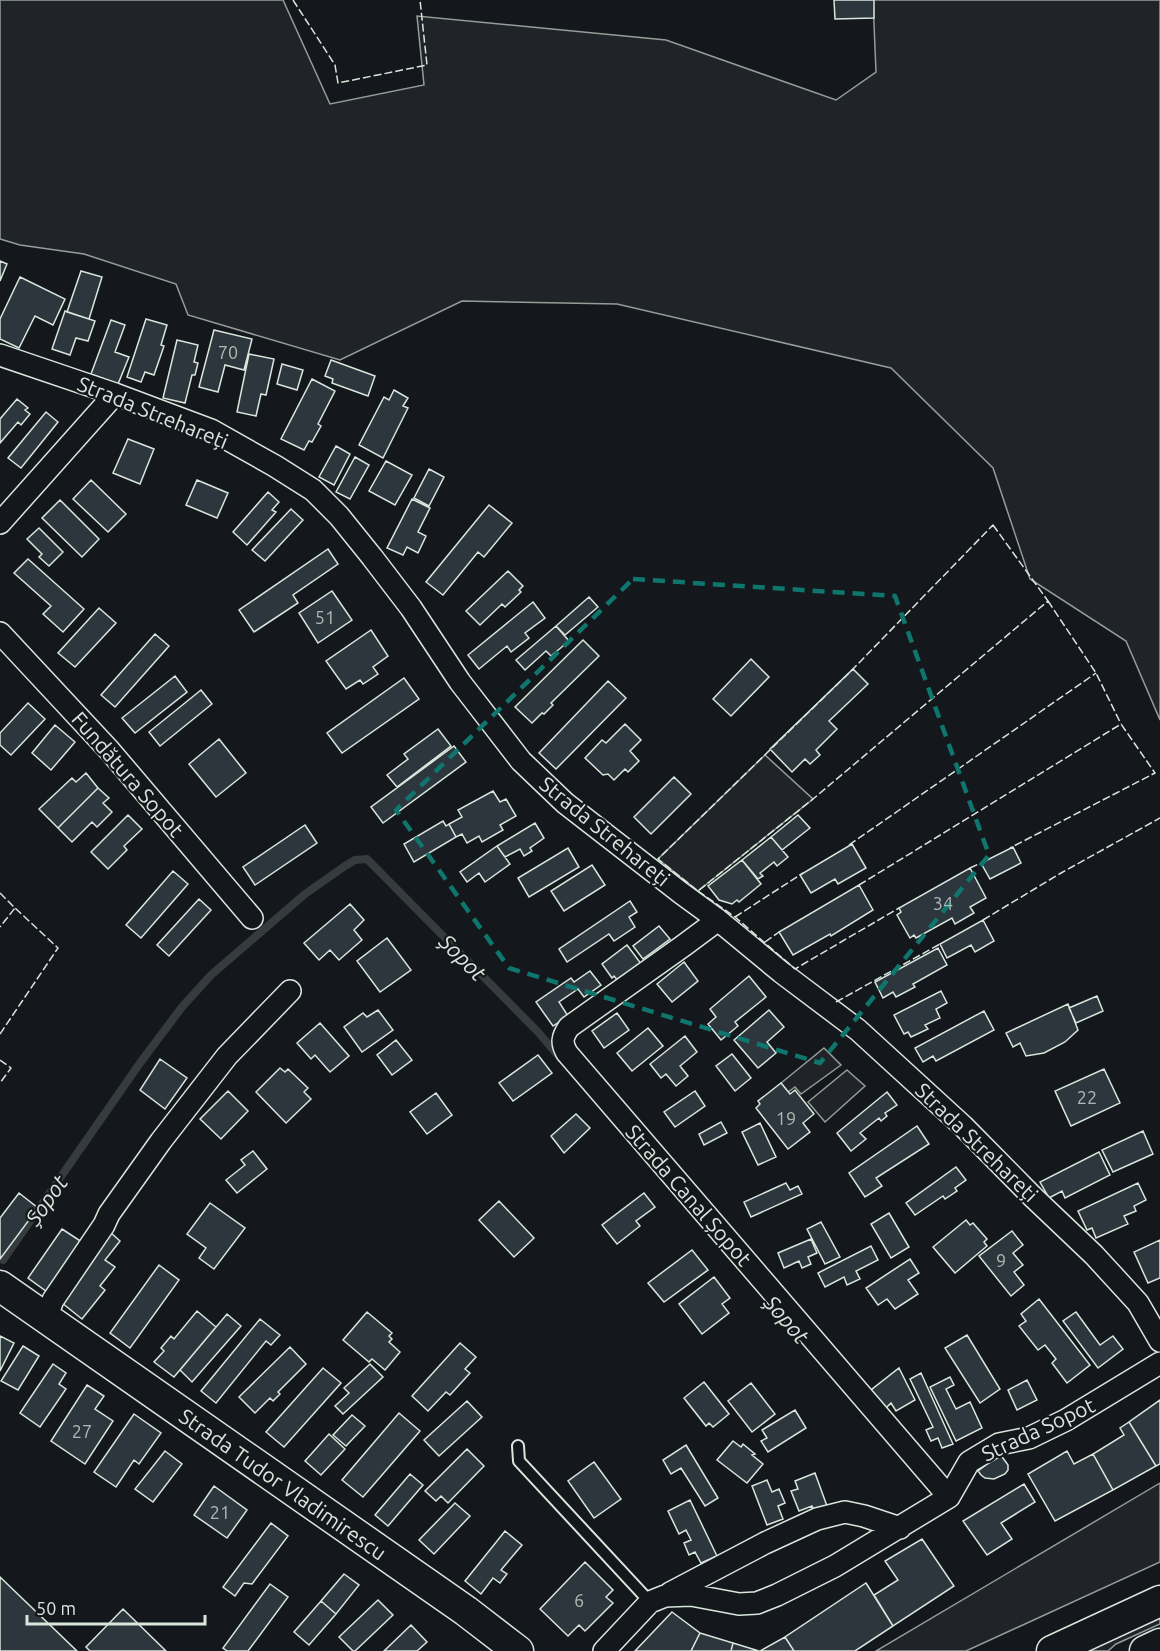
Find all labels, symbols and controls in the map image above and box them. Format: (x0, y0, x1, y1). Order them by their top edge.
house number: 70 (218, 342, 238, 362)
street label: Strada Strehareți (74, 371, 232, 453)
house number: 51 (315, 607, 335, 627)
street label: Fundătura Sopot (67, 707, 189, 841)
street label: Strada Strehareți (535, 771, 675, 891)
house number: 34 (933, 893, 953, 913)
water label: Șopot (434, 928, 492, 986)
street label: Strada Strehareți (911, 1078, 1043, 1206)
house number: 22 (1077, 1087, 1097, 1107)
house number: 19 (776, 1108, 796, 1128)
street label: Strada Canal Șopot (621, 1120, 757, 1270)
water label: Șopot (19, 1170, 72, 1231)
house number: 9 (996, 1250, 1006, 1270)
water label: Șopot (759, 1289, 815, 1348)
street label: Strada Sopot (978, 1392, 1098, 1466)
street label: Strada Tudor Vladimirescu (175, 1403, 391, 1565)
house number: 27 (72, 1421, 92, 1441)
house number: 21 (210, 1502, 230, 1522)
scale bar (27, 1588, 206, 1626)
house number: 6 (574, 1590, 584, 1610)
text: 50 m (36, 1598, 76, 1618)

